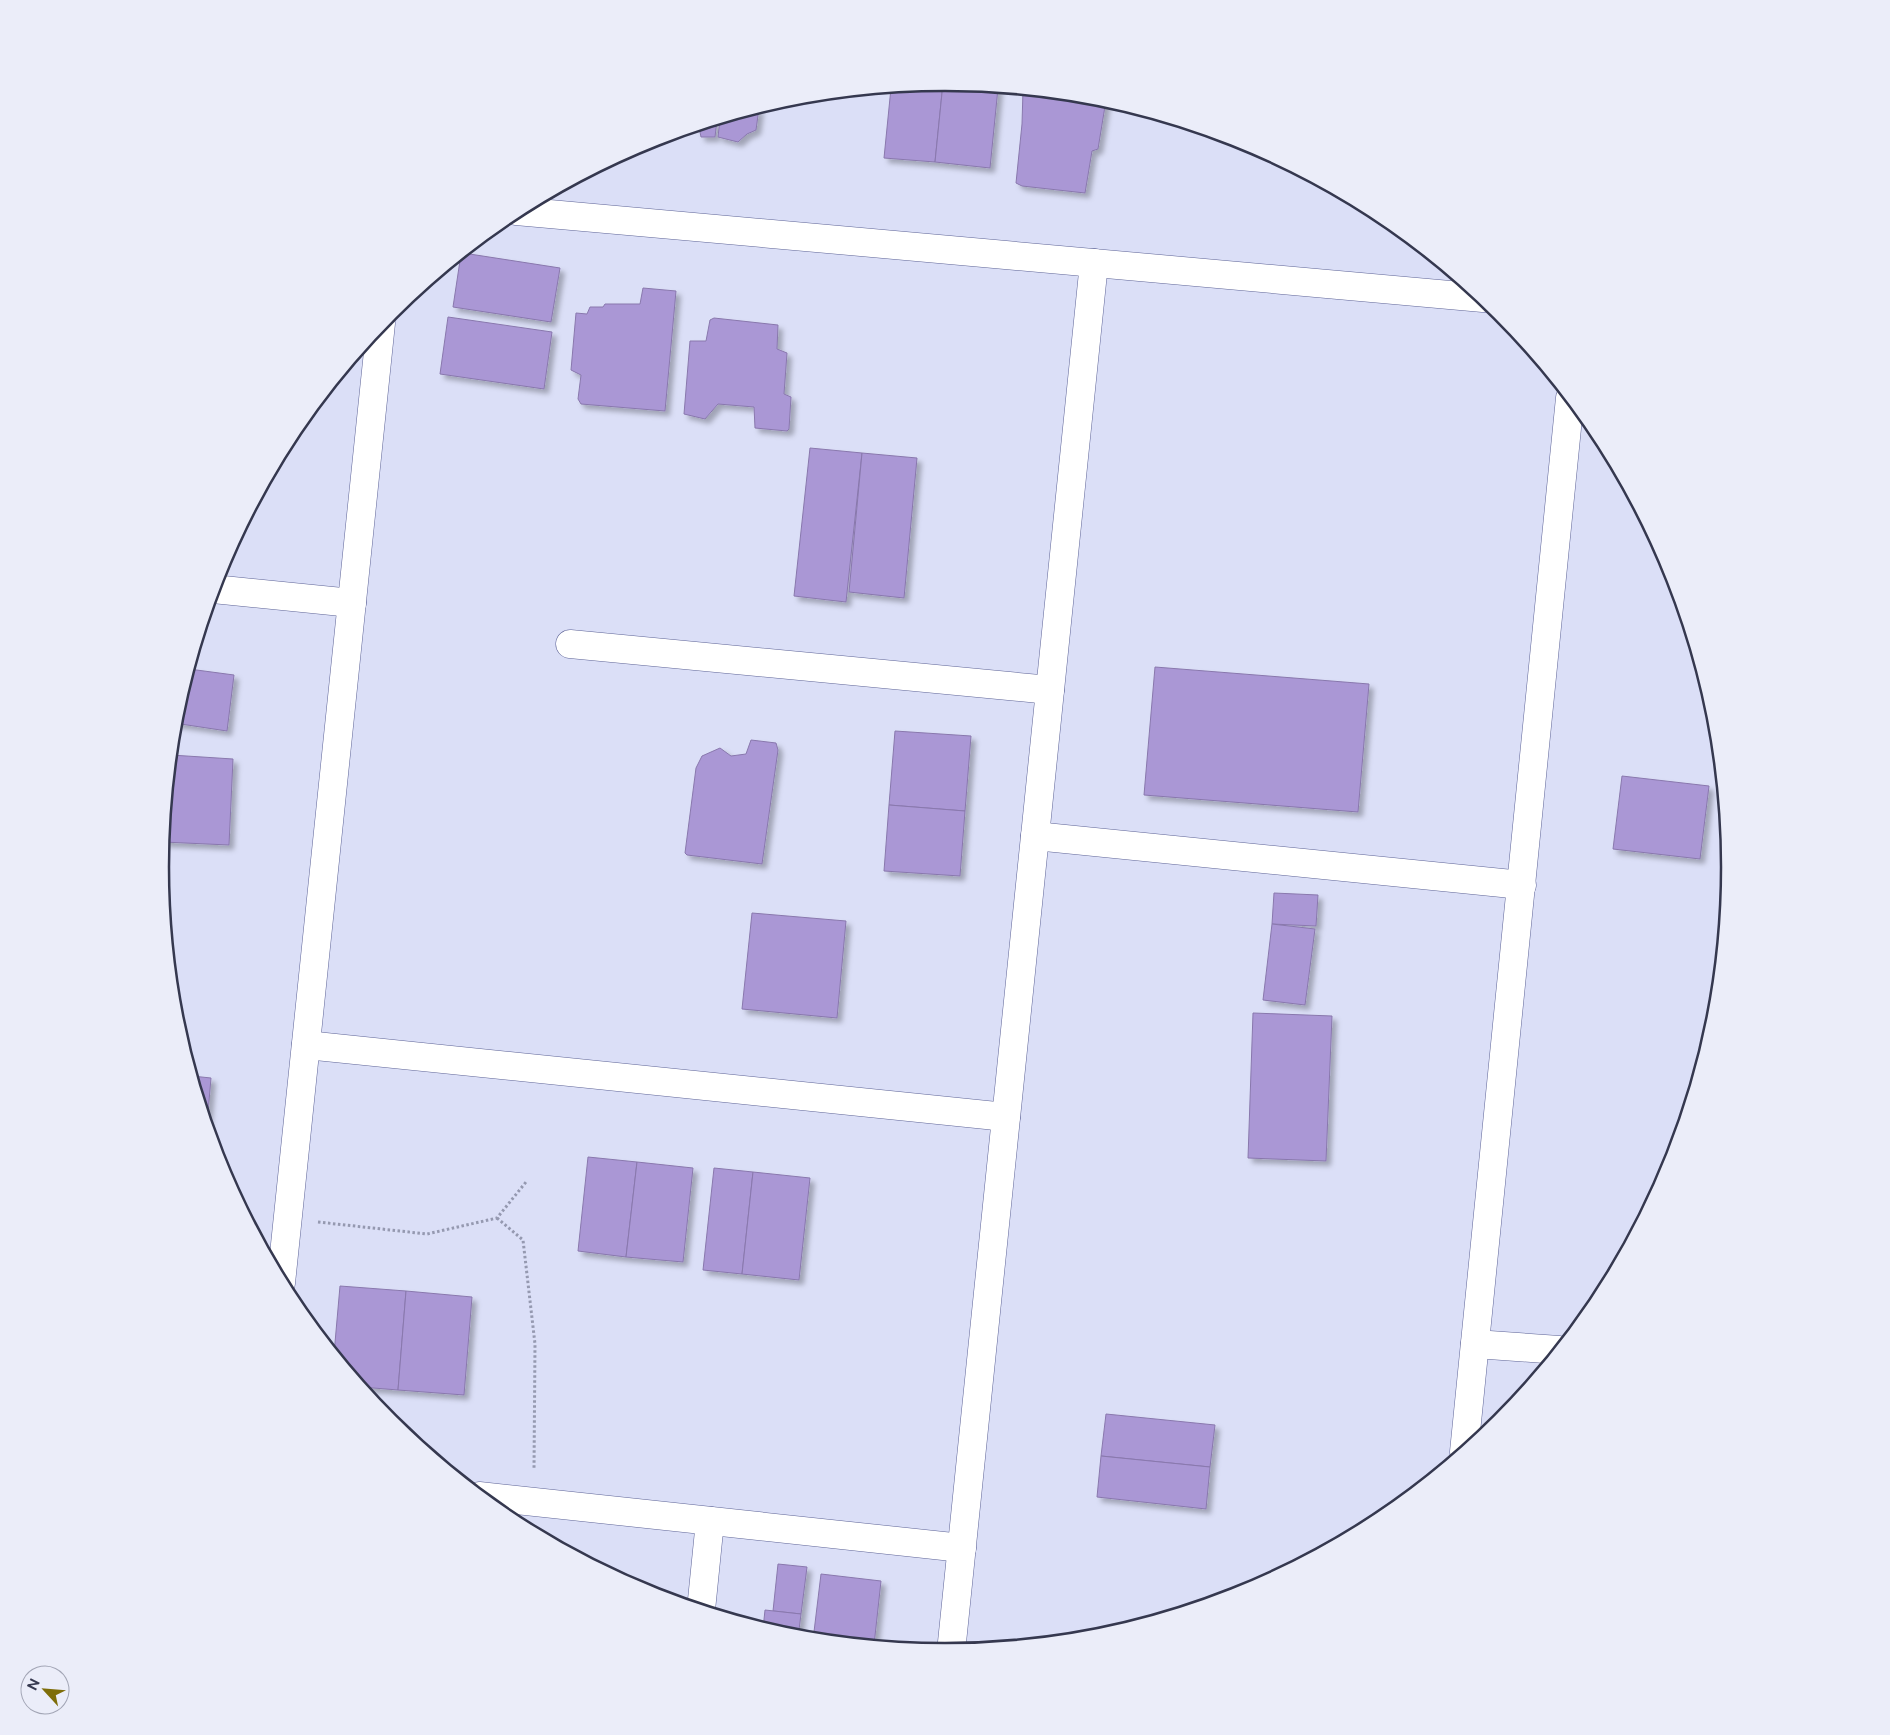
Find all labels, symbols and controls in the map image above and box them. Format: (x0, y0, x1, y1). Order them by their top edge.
north arrow (20, 1665, 70, 1715)
text: N (24, 1676, 43, 1693)

